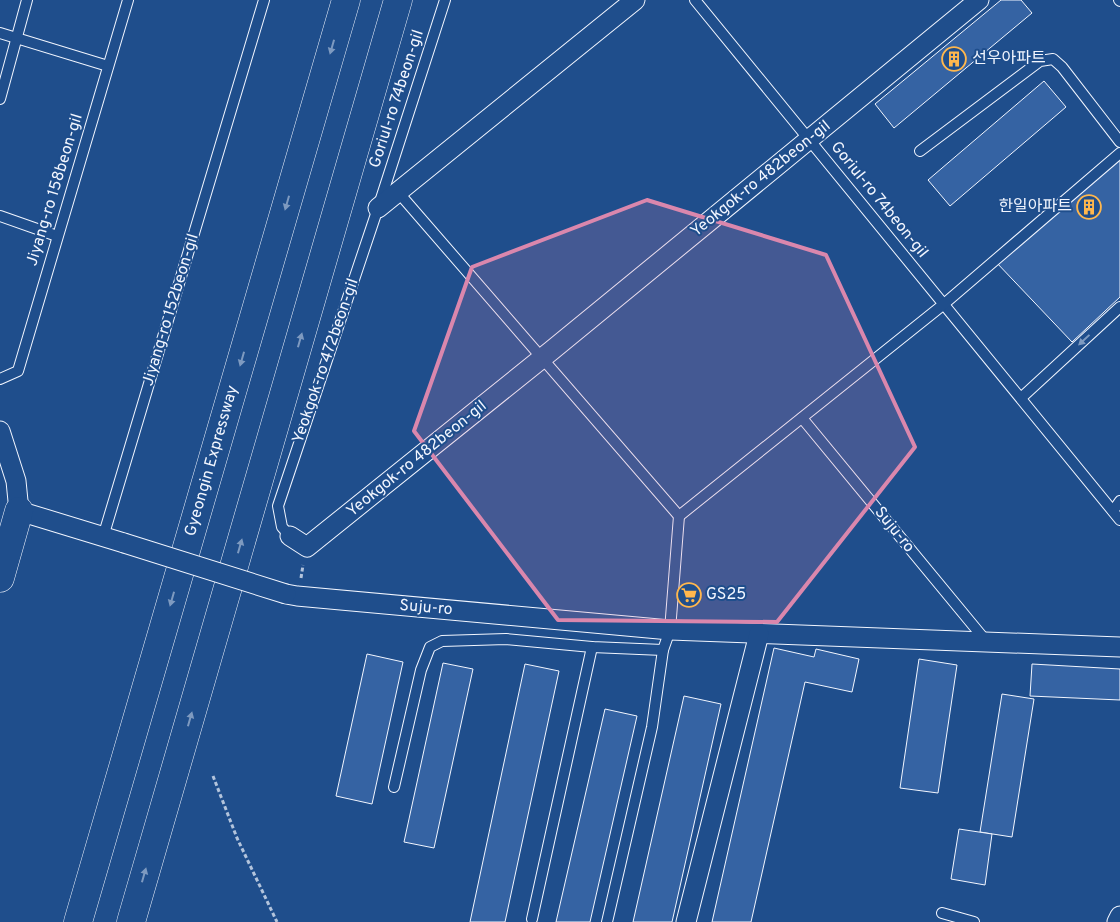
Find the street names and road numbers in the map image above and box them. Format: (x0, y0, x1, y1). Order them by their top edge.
street label: Goriul-ro 74beon-gil (365, 27, 429, 171)
street label: Jiyang-ro 158beon-gil (22, 111, 88, 269)
street label: Yeokgok-ro 482beon-gil (687, 116, 835, 242)
street label: Goriul-ro 74beon-gil (826, 138, 932, 262)
street label: Jiyang-ro 152beon-gil (138, 232, 204, 388)
street label: Yeokgok-ro 472beon-gil (288, 276, 364, 446)
street label: Gyeongin Expressway (181, 383, 243, 539)
street label: Yeokgok-ro 482beon-gil (343, 396, 491, 522)
street label: Suju-ro (869, 503, 919, 557)
street label: Suju-ro (399, 596, 453, 620)

